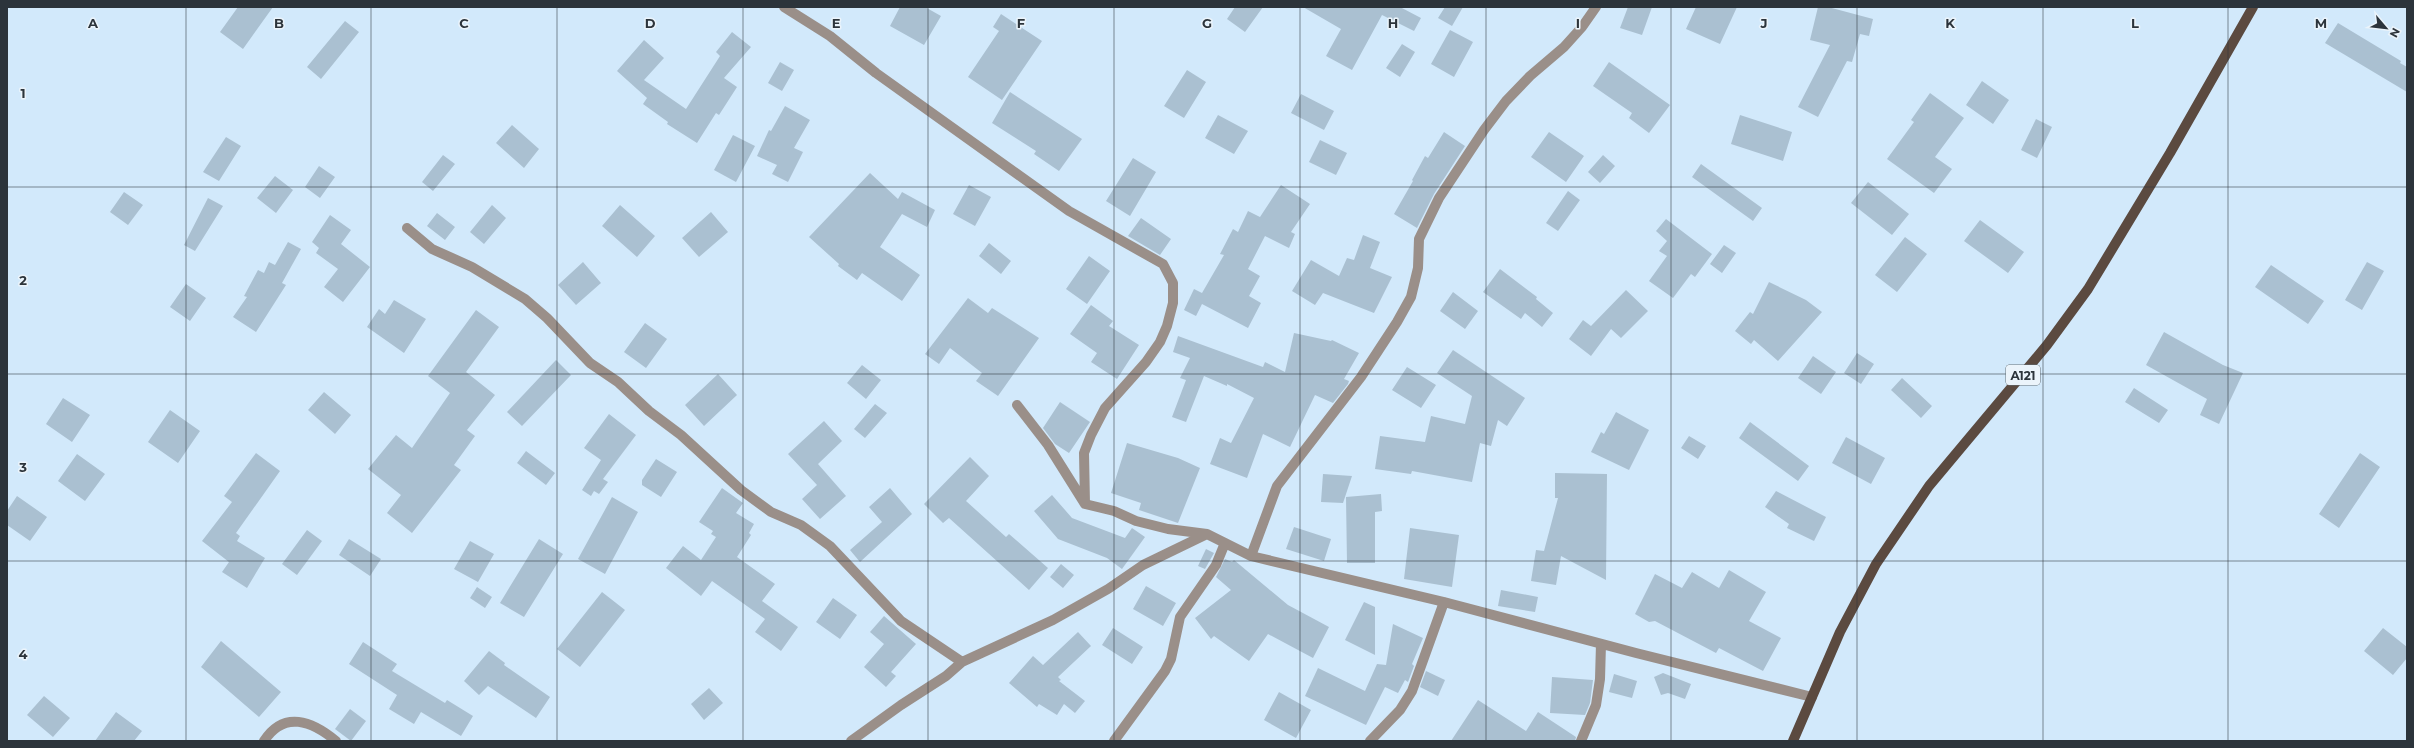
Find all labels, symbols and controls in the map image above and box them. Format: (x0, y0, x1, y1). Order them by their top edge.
north arrow (2366, 8, 2406, 48)
text: A (87, 15, 99, 31)
text: B (274, 15, 284, 31)
text: C (459, 15, 469, 31)
text: D (645, 15, 656, 31)
text: E (832, 15, 841, 31)
text: F (1017, 15, 1025, 31)
text: G (1202, 15, 1212, 31)
text: H (1388, 15, 1398, 31)
text: I (1576, 15, 1580, 31)
text: J (1759, 15, 1768, 31)
text: K (1945, 15, 1955, 31)
text: L (2131, 15, 2139, 31)
text: M (2315, 15, 2327, 31)
text: N (2387, 25, 2403, 40)
text: 1 (20, 85, 26, 101)
text: 2 (19, 272, 27, 288)
road number: A121 (2006, 365, 2040, 385)
text: 3 (18, 459, 27, 475)
text: 4 (19, 646, 28, 662)

